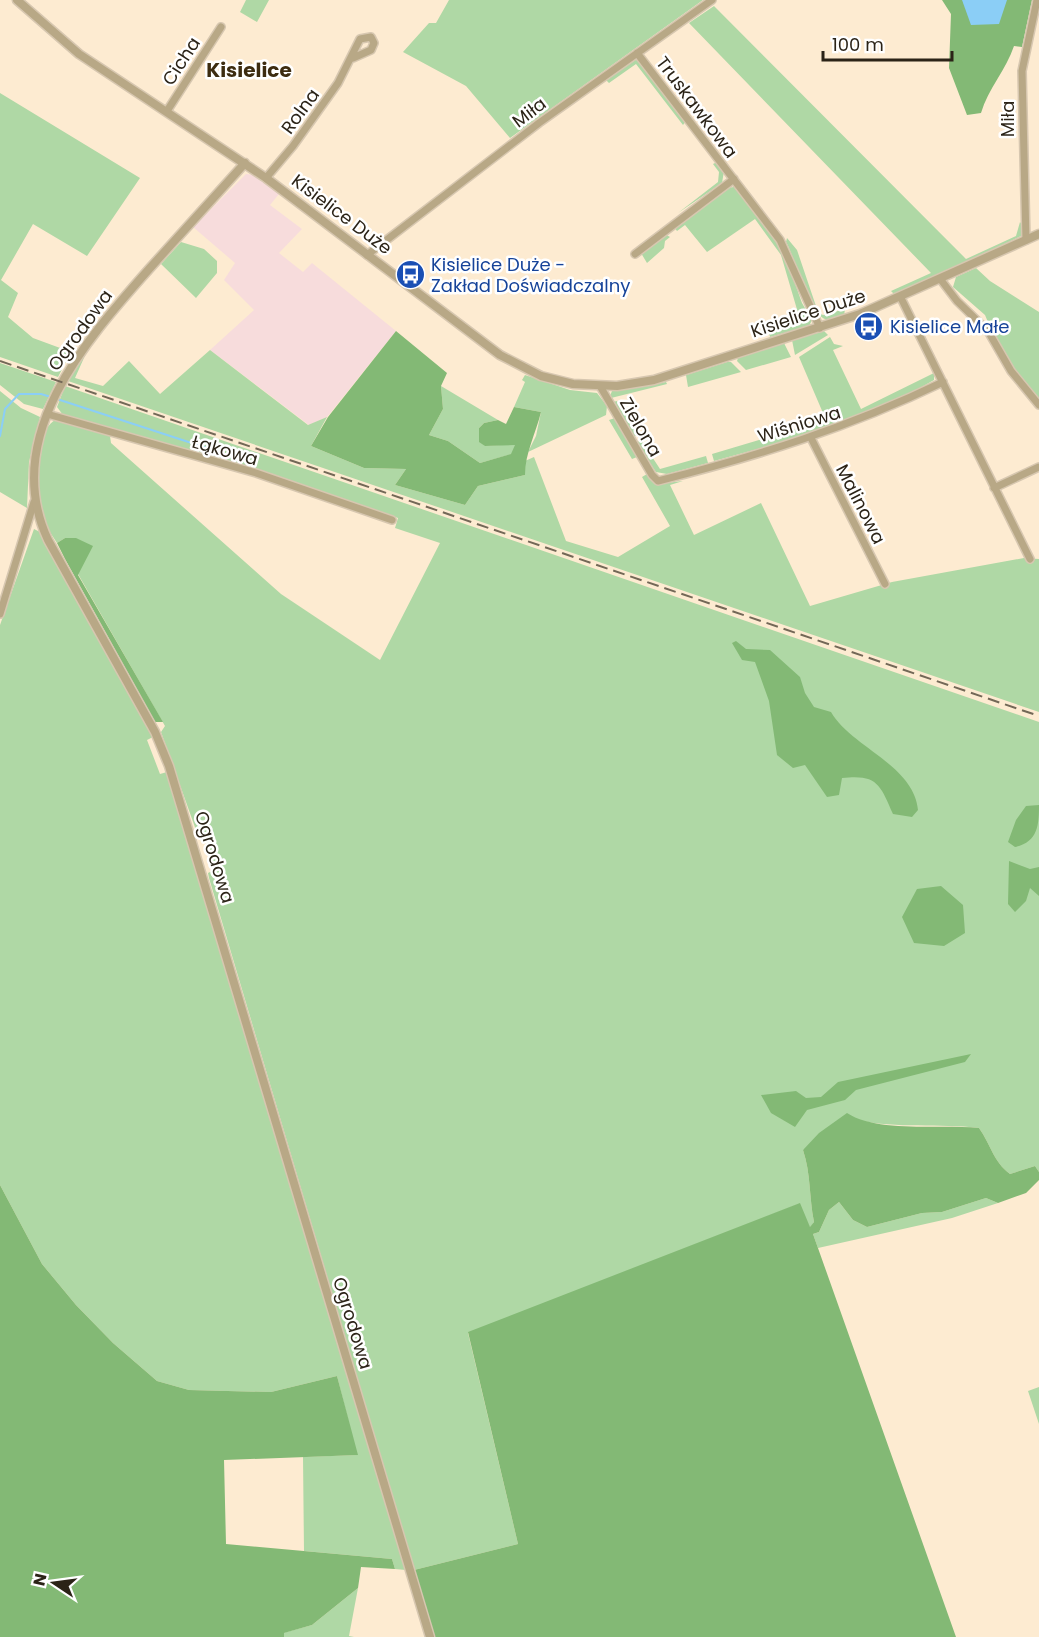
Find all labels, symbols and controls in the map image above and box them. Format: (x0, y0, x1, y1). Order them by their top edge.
scale bar (823, 24, 952, 62)
street label: Cicha (156, 32, 206, 90)
text: 100 m (832, 32, 884, 57)
street label: Truskawkowa (651, 51, 743, 163)
district label: Kisielice (206, 56, 292, 84)
street label: Rolna (275, 83, 325, 139)
street label: Miła (507, 91, 551, 133)
street label: Miła (995, 101, 1020, 137)
street label: Kisielice Duże (287, 168, 397, 260)
place label: Kisielice Duże - Zakład Doświadczalny (431, 252, 630, 298)
bus stop icon: Kisielice Duże - Zakład Doświadczalny (394, 258, 426, 290)
street label: Kisielice Duże (747, 283, 869, 343)
street label: Ogrodowa (42, 284, 118, 376)
bus stop icon: Kisielice Małe (853, 310, 885, 342)
place label: Kisielice Małe (890, 314, 1009, 339)
street label: Zielona (614, 393, 668, 461)
street label: Wiśniowa (754, 400, 844, 448)
street label: Łąkowa (189, 429, 261, 471)
street label: Malinowa (830, 460, 892, 548)
street label: Ogrodowa (189, 808, 241, 906)
street label: Ogrodowa (327, 1274, 379, 1372)
north arrow (24, 1553, 84, 1613)
text: N (27, 1571, 52, 1588)

